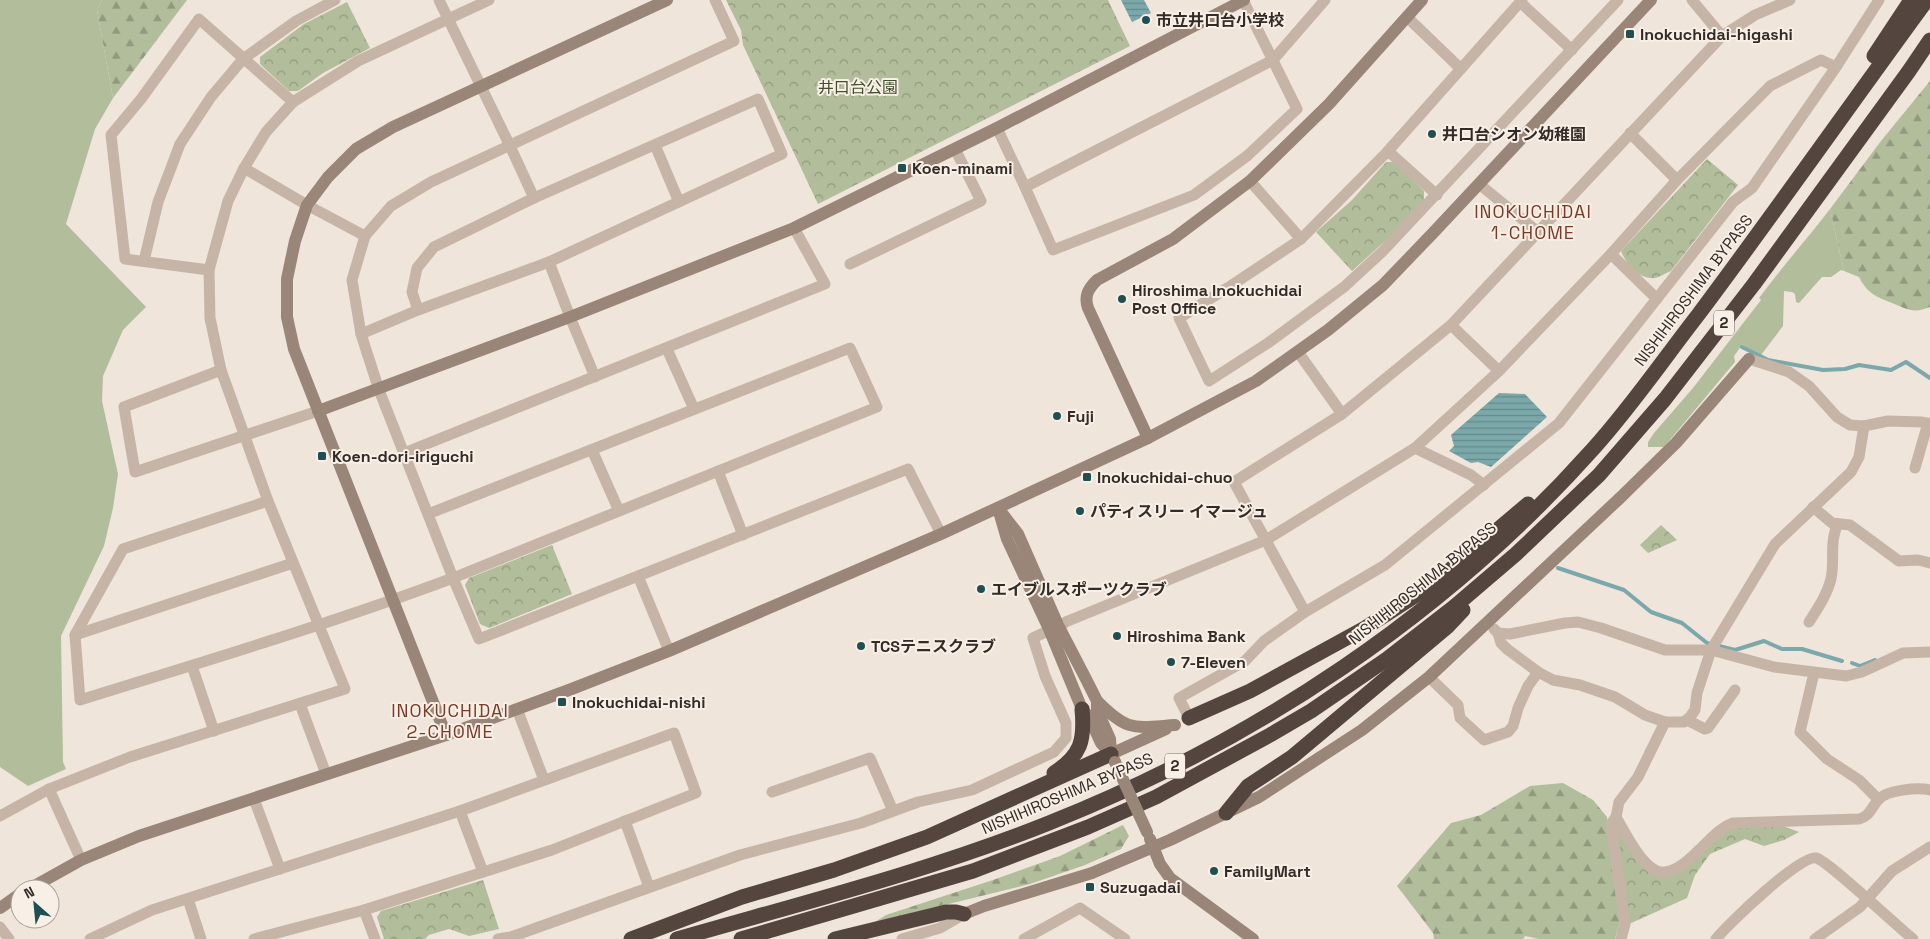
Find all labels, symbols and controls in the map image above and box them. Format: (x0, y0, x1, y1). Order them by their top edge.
place label: 市立井口台小学校 (1156, 10, 1284, 31)
marker: 市立井口台小学校 (1140, 14, 1152, 26)
place label: Inokuchidai-higashi (1640, 24, 1793, 45)
marker: Inokuchidai-higashi (1624, 28, 1636, 40)
park label: 井口台公園 (818, 77, 898, 98)
place label: 井口台シオン幼稚園 (1442, 124, 1586, 145)
marker: 井口台シオン幼稚園 (1426, 128, 1438, 140)
place label: Koen-minami (912, 158, 1013, 179)
marker: Koen-minami (896, 162, 908, 174)
district label: INOKUCHIDAI 1-CHOME (1474, 200, 1592, 244)
street label: NISHIHIROSHIMA BYPASS (1630, 210, 1757, 370)
place label: Hiroshima Inokuchidai Post Office (1132, 280, 1302, 319)
marker: Hiroshima Inokuchidai Post Office (1116, 293, 1128, 305)
road number: 2 (1714, 310, 1734, 336)
place label: Fuji (1067, 406, 1094, 427)
marker: Fuji (1051, 410, 1063, 422)
place label: Koen-dori-iriguchi (332, 446, 474, 467)
marker: Koen-dori-iriguchi (316, 450, 328, 462)
place label: Inokuchidai-chuo (1097, 467, 1233, 488)
marker: Inokuchidai-chuo (1081, 471, 1093, 483)
place label: パティスリー イマージュ (1090, 501, 1268, 522)
marker: パティスリー イマージュ (1074, 505, 1086, 517)
street label: NISHIHIROSHIMA BYPASS (1344, 517, 1501, 650)
place label: エイブルスポーツクラブ (991, 579, 1167, 600)
marker: エイブルスポーツクラブ (975, 583, 987, 595)
place label: Hiroshima Bank (1127, 626, 1246, 647)
marker: Hiroshima Bank (1111, 630, 1123, 642)
place label: TCSテニスクラブ (871, 636, 996, 657)
marker: TCSテニスクラブ (855, 640, 867, 652)
place label: 7-Eleven (1181, 652, 1246, 673)
marker: 7-Eleven (1165, 656, 1177, 668)
place label: Inokuchidai-nishi (572, 692, 705, 713)
marker: Inokuchidai-nishi (556, 696, 568, 708)
district label: INOKUCHIDAI 2-CHOME (391, 699, 509, 743)
street label: NISHIHIROSHIMA BYPASS (978, 748, 1156, 839)
road number: 2 (1165, 754, 1185, 778)
place label: FamilyMart (1224, 861, 1311, 882)
marker: FamilyMart (1208, 865, 1220, 877)
place label: Suzugadai (1100, 877, 1181, 898)
north arrow (10, 879, 60, 929)
marker: Suzugadai (1084, 881, 1096, 893)
text: N (21, 882, 37, 903)

